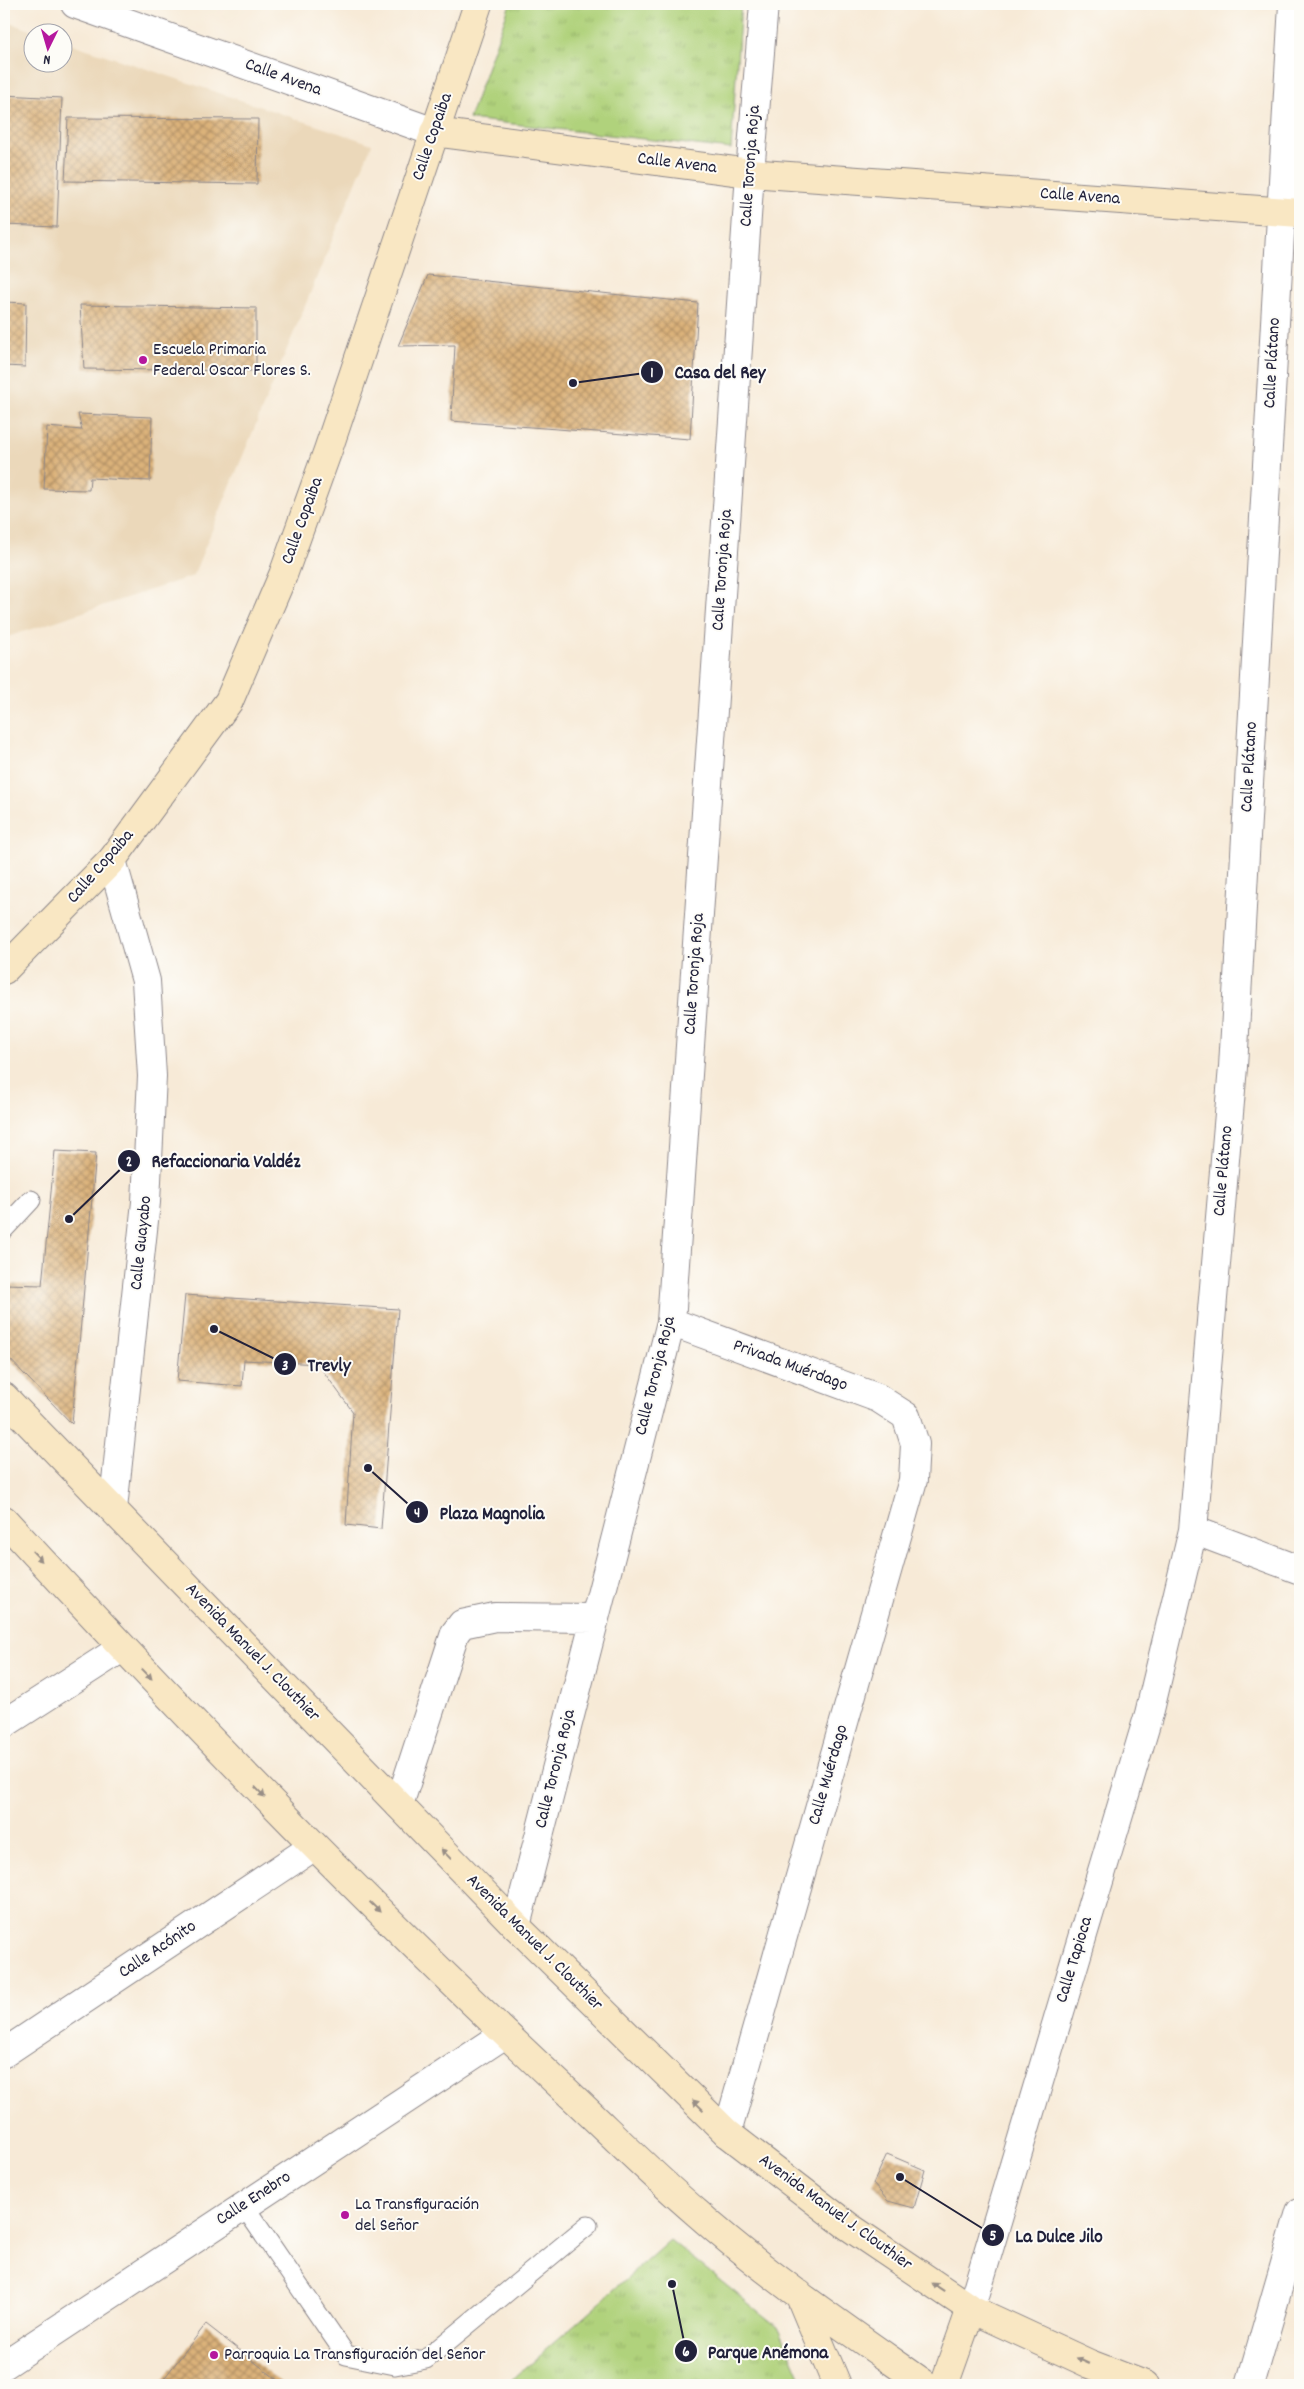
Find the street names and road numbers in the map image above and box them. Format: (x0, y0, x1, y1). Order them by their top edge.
street label: Calle Avena (241, 53, 325, 104)
street label: Calle Copaiba (406, 89, 460, 184)
street label: Calle Toronja Roja (734, 104, 768, 228)
street label: Calle Avena (636, 147, 719, 181)
street label: Calle Avena (1039, 182, 1121, 212)
street label: Calle Plátano (1258, 317, 1288, 409)
street label: Calle Copaiba (276, 473, 331, 568)
street label: Calle Toronja Roja (706, 508, 740, 632)
street label: Calle Plátano (1235, 721, 1265, 813)
street label: Calle Copaiba (62, 824, 141, 910)
street label: Calle Toronja Roja (678, 912, 712, 1036)
street label: Calle Plátano (1208, 1125, 1240, 1217)
street label: Calle Guayabo (125, 1195, 159, 1291)
street label: Calle Toronja Roja (629, 1313, 683, 1438)
street label: Privada Muérdago (729, 1334, 851, 1398)
street label: Avenida Manuel J. Clouthier (179, 1578, 325, 1728)
street label: Calle Toronja Roja (529, 1706, 583, 1831)
street label: Calle Muérdago (803, 1722, 855, 1828)
street label: Avenida Manuel J. Clouthier (460, 1869, 608, 2017)
street label: Calle Tapioca (1050, 1913, 1100, 2006)
street label: Calle Acónito (114, 1915, 202, 1985)
street label: Avenida Manuel J. Clouthier (753, 2149, 917, 2278)
street label: Calle Enebro (212, 2165, 296, 2233)

